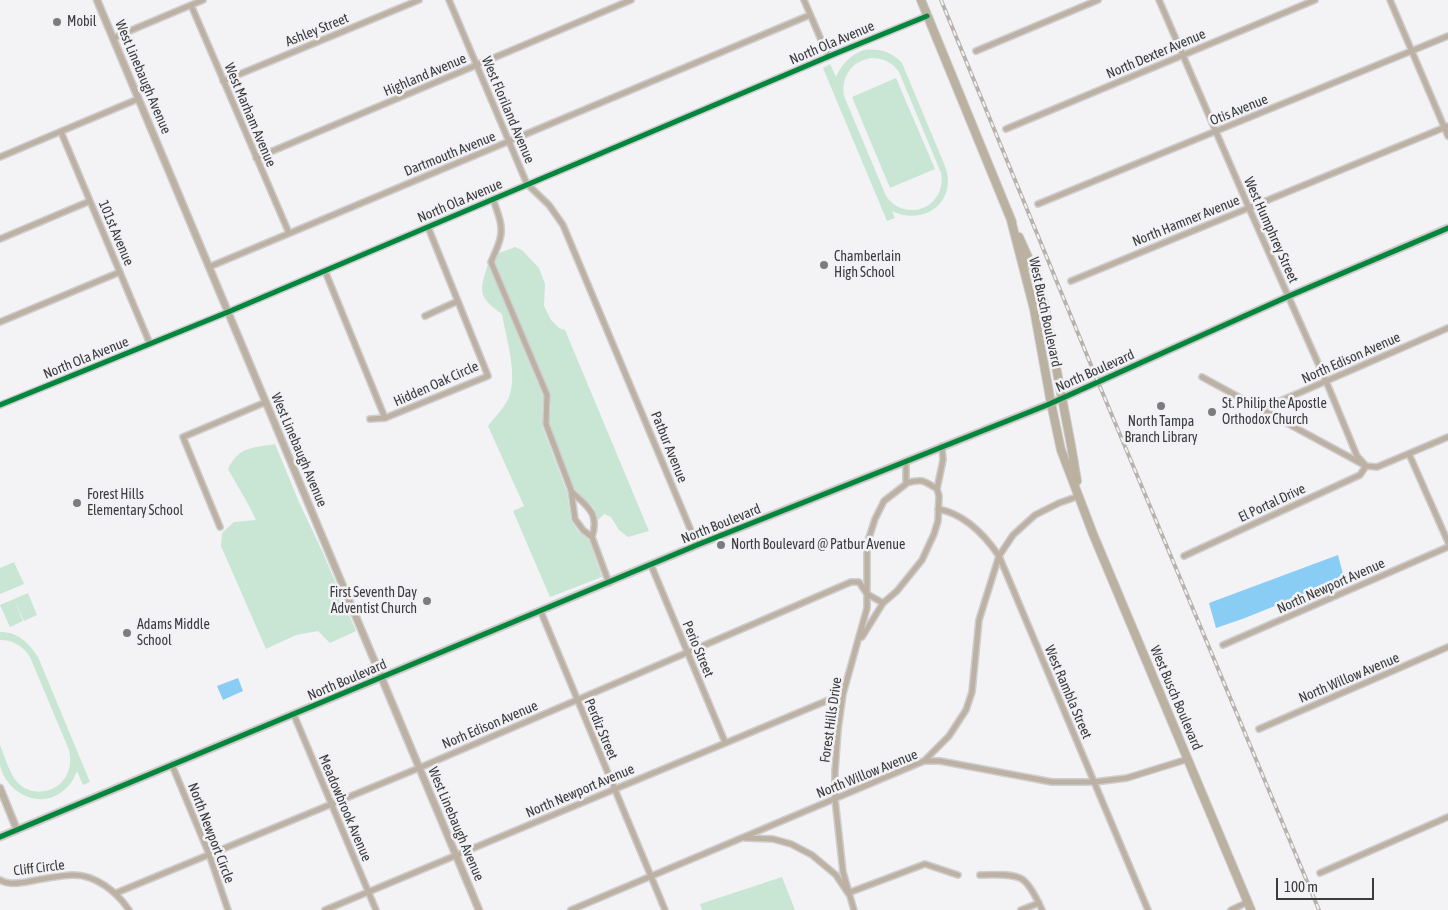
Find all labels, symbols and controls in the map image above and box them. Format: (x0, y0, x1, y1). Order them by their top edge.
street label: Ashley Street (283, 10, 351, 50)
place label: Mobil (67, 14, 97, 30)
marker: Mobil (51, 16, 63, 28)
street label: West Linebaugh Avenue (111, 17, 175, 137)
street label: North Ola Avenue (787, 18, 877, 68)
street label: North Dexter Avenue (1104, 25, 1208, 83)
street label: Highland Avenue (381, 50, 469, 100)
street label: West Floriland Avenue (478, 54, 538, 166)
street label: West Marham Avenue (221, 61, 279, 169)
street label: Otis Avenue (1208, 91, 1270, 129)
street label: Dartmouth Avenue (402, 128, 498, 180)
street label: West Humphrey Street (1240, 174, 1302, 286)
street label: North Ola Avenue (415, 176, 505, 226)
street label: North Hamner Avenue (1130, 192, 1242, 250)
street label: 101st Avenue (95, 198, 137, 268)
place label: Chamberlain High School (834, 249, 901, 282)
street label: West Busch Boulevard (1025, 256, 1065, 368)
marker: Chamberlain High School (818, 259, 830, 271)
street label: North Edison Avenue (1299, 329, 1403, 387)
street label: North Ola Avenue (41, 333, 131, 383)
street label: North Boulevard (1053, 346, 1137, 396)
street label: Hidden Oak Circle (391, 358, 481, 410)
street label: West Linebaugh Avenue (267, 390, 331, 510)
place label: St. Philip the Apostle Orthodox Church (1222, 396, 1327, 428)
marker: North Tampa Branch Library (1155, 400, 1167, 412)
marker: St. Philip the Apostle Orthodox Church (1206, 406, 1218, 418)
street label: Patbur Avenue (647, 409, 691, 485)
place label: North Tampa Branch Library (1124, 414, 1198, 447)
street label: El Portal Drive (1236, 480, 1308, 526)
place label: Forest Hills Elementary School (87, 487, 183, 520)
marker: Forest Hills Elementary School (71, 497, 83, 509)
street label: North Boulevard (679, 500, 763, 548)
place label: North Boulevard @ Patbur Avenue (731, 537, 905, 553)
marker: North Boulevard @ Patbur Avenue (715, 539, 727, 551)
street label: North Newport Avenue (1274, 555, 1388, 617)
place label: First Seventh Day Adventist Church (329, 585, 417, 618)
marker: First Seventh Day Adventist Church (421, 595, 433, 607)
place label: Adams Middle School (137, 617, 210, 650)
street label: Perio Street (679, 618, 717, 680)
marker: Adams Middle School (121, 627, 133, 639)
street label: West Rambla Street (1041, 643, 1095, 741)
street label: West Busch Boulevard (1146, 643, 1206, 753)
street label: North Willow Avenue (1296, 649, 1402, 707)
street label: North Boulevard (305, 656, 389, 704)
street label: Forest Hills Drive (817, 676, 845, 764)
street label: Perdiz Street (581, 696, 621, 762)
street label: Norh Edison Avenue (440, 697, 540, 753)
street label: North Willow Avenue (814, 746, 920, 802)
street label: Meadowbrook Avenue (315, 752, 375, 864)
street label: North Newport Avenue (523, 761, 637, 821)
street label: West Linebaugh Avenue (424, 764, 488, 884)
street label: North Newport Circle (184, 780, 238, 886)
street label: Cliff Circle (12, 857, 66, 879)
scale bar (1278, 868, 1376, 900)
text: 100 m (1284, 878, 1318, 895)

